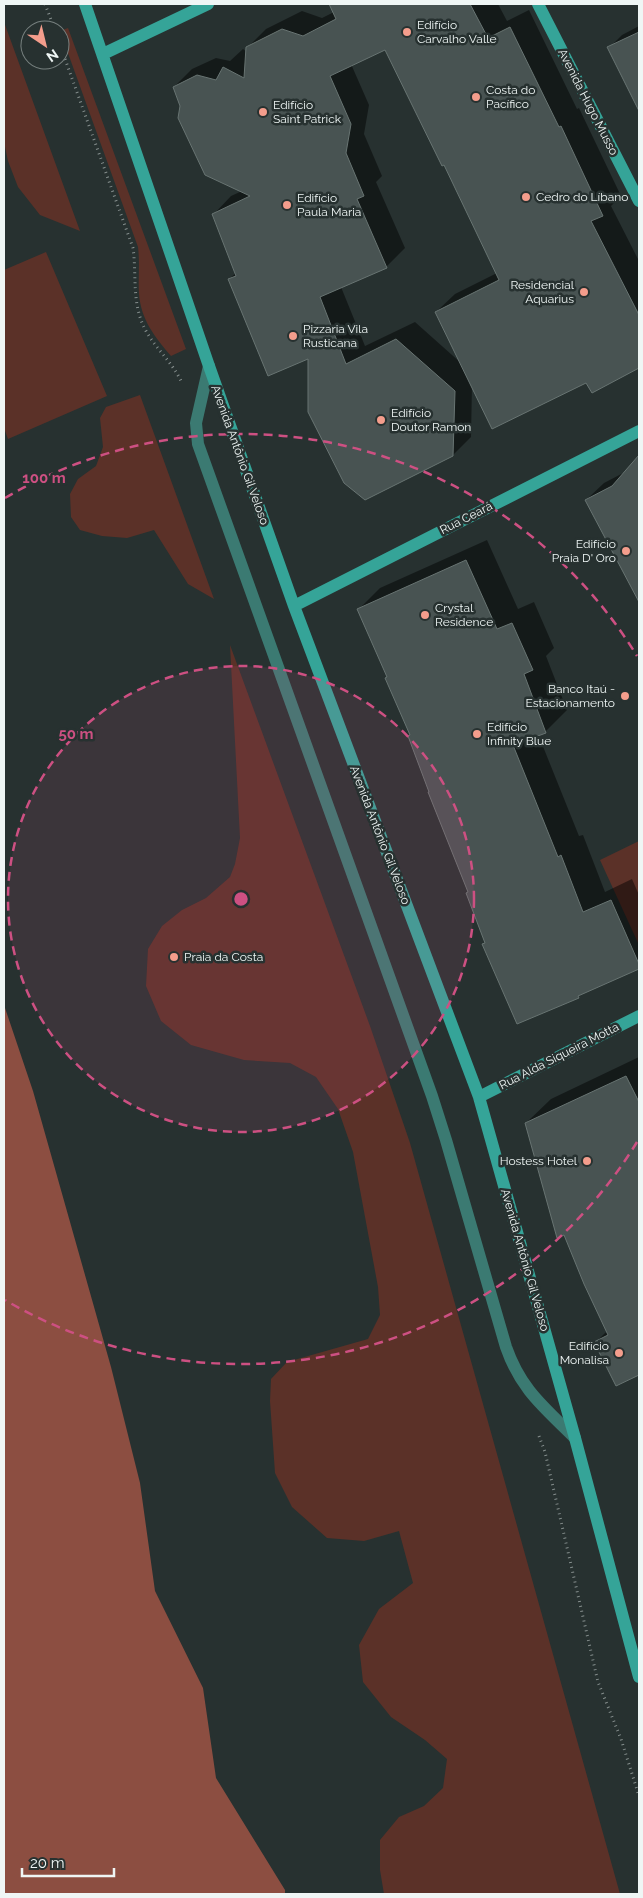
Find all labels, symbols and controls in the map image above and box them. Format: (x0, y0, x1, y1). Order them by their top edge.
place label: Edifício Carvalho Valle (417, 18, 496, 46)
north arrow (20, 20, 70, 70)
marker: Edifício Carvalho Valle (401, 26, 413, 38)
text: N (43, 46, 61, 65)
street label: Avenida Hugo Musso (555, 46, 621, 158)
place label: Costa do Pacífico (486, 83, 535, 111)
marker: Costa do Pacífico (470, 91, 482, 103)
place label: Edifício Saint Patrick (273, 98, 342, 126)
marker: Edifício Saint Patrick (257, 106, 269, 118)
place label: Cedro do Líbano (536, 190, 628, 204)
place label: Edifício Paula Maria (297, 191, 361, 219)
marker: Cedro do Líbano (520, 191, 532, 203)
marker: Edifício Paula Maria (281, 199, 293, 211)
place label: Residencial Aquarius (510, 278, 575, 306)
marker: Residencial Aquarius (578, 286, 590, 298)
place label: Pizzaria Vila Rusticana (303, 322, 368, 350)
marker: Pizzaria Vila Rusticana (287, 330, 299, 342)
street label: Avenida Antônio Gil Veloso (208, 383, 272, 527)
place label: Edifício Doutor Ramon (391, 406, 471, 434)
marker: Edifício Doutor Ramon (375, 414, 387, 426)
text: 100 m (22, 469, 66, 487)
street label: Rua Ceará (437, 499, 495, 537)
place label: Edifício Praia D' Oro (552, 537, 616, 565)
marker: Edifício Praia D' Oro (620, 545, 632, 557)
place label: Crystal Residence (435, 601, 493, 629)
marker: Crystal Residence (419, 609, 431, 621)
place label: Banco Itaú - Estacionamento (525, 682, 615, 710)
marker: Banco Itaú - Estacionamento (619, 690, 631, 702)
place label: Edifício Infinity Blue (487, 720, 551, 748)
text: 50 m (58, 725, 94, 743)
marker: Edifício Infinity Blue (471, 728, 483, 740)
street label: Avenida Antônio Gil Veloso (347, 764, 413, 906)
centre of rings (232, 890, 250, 908)
place label: Praia da Costa (184, 950, 263, 964)
marker: Praia da Costa (168, 951, 180, 963)
street label: Rua Alda Siqueira Motta (497, 1020, 621, 1092)
place label: Hostess Hotel (500, 1154, 578, 1168)
marker: Hostess Hotel (581, 1155, 593, 1167)
street label: Avenida Antônio Gil Veloso (498, 1187, 552, 1333)
place label: Edifício Monalisa (560, 1339, 609, 1367)
marker: Edifício Monalisa (613, 1347, 625, 1359)
scale bar (22, 1846, 115, 1878)
text: 20 m (30, 1854, 65, 1872)

